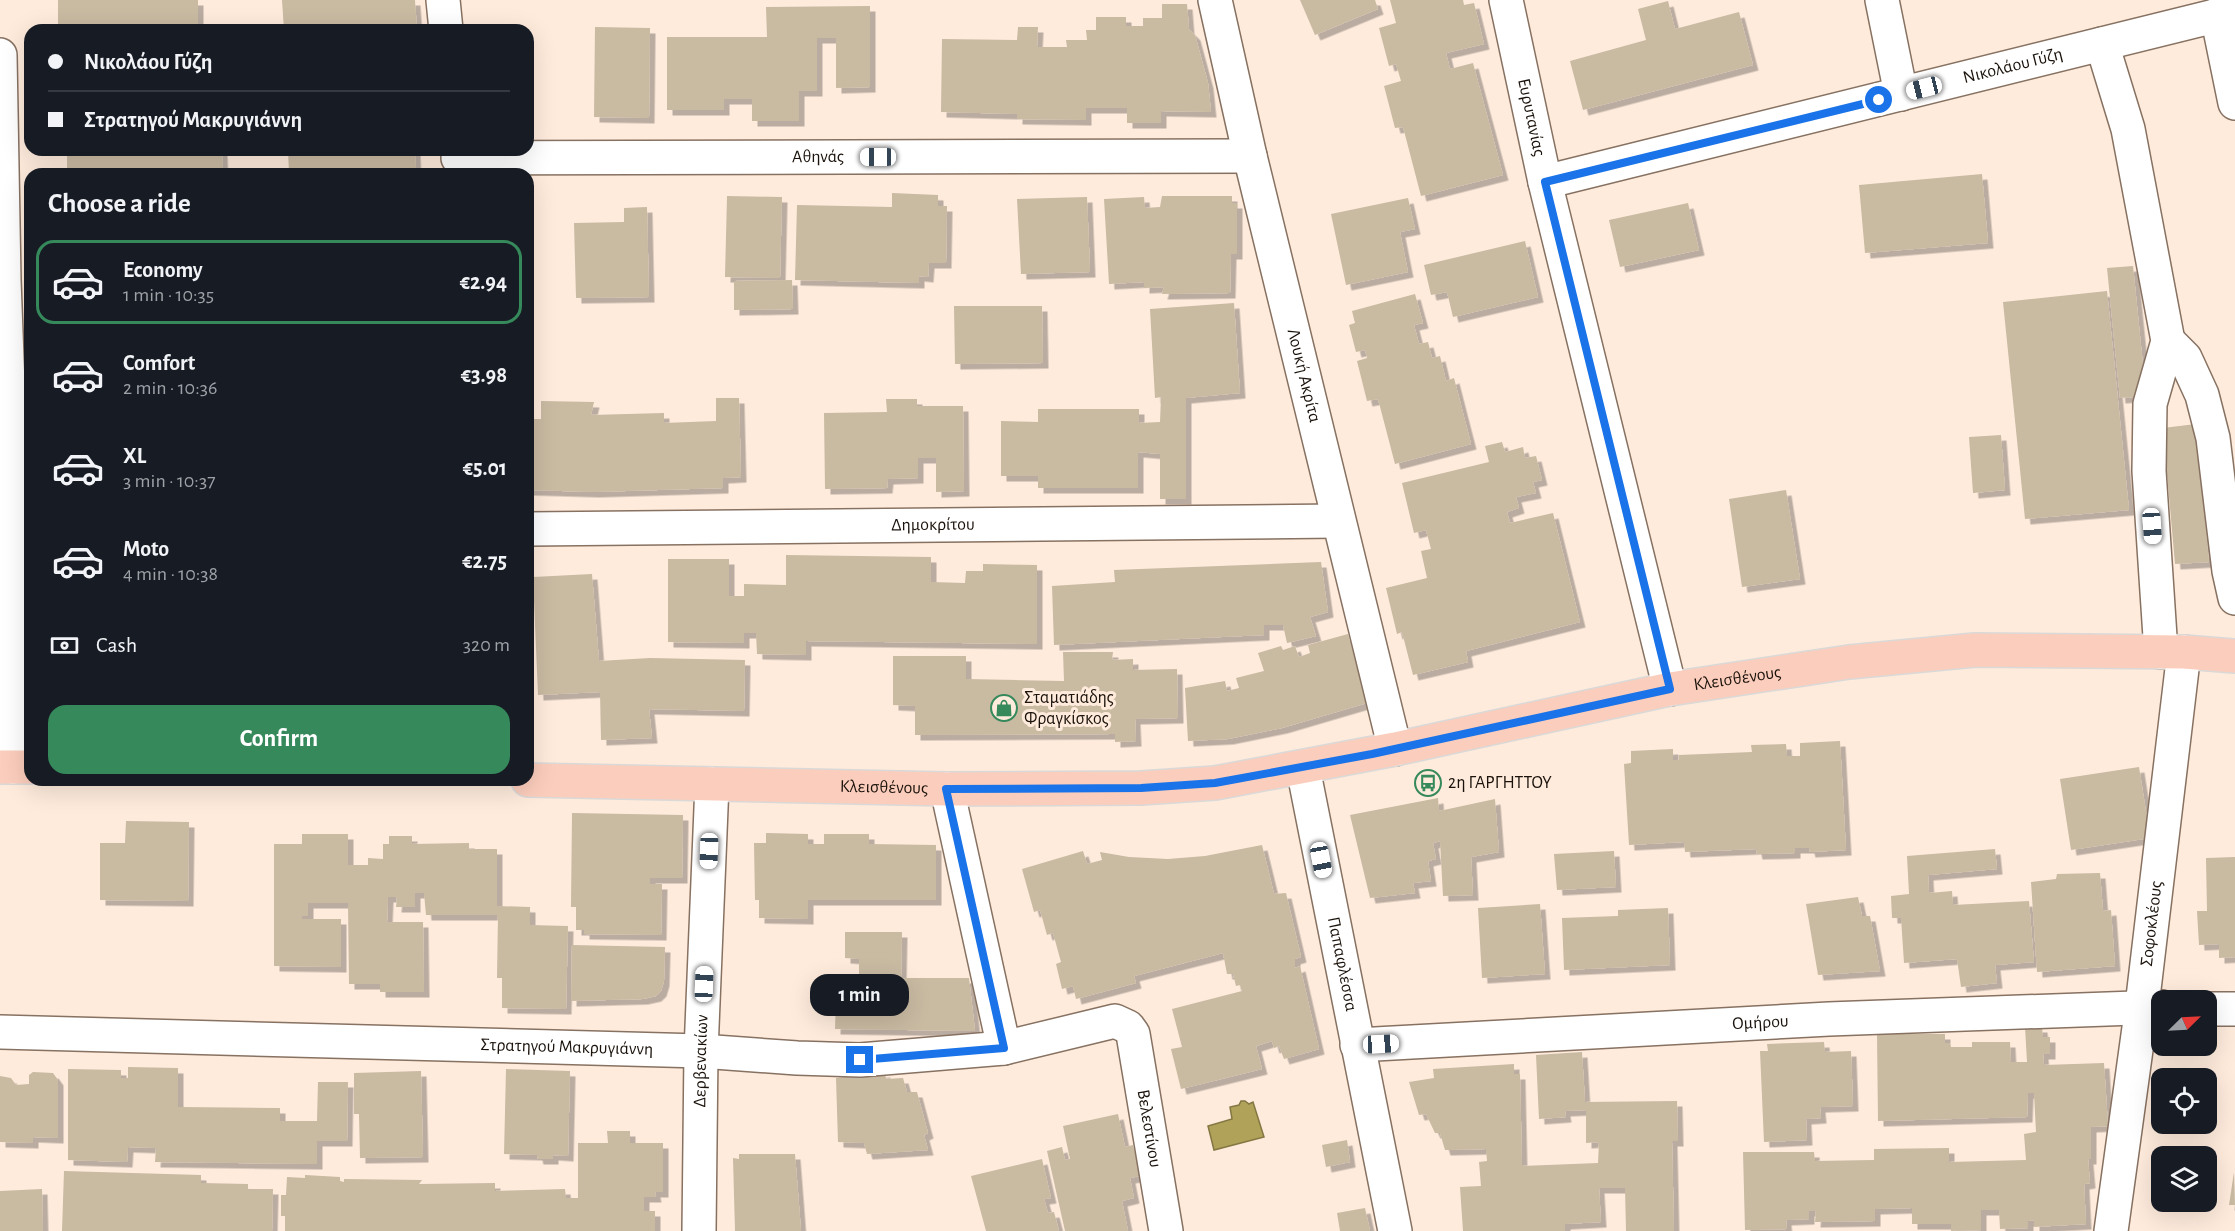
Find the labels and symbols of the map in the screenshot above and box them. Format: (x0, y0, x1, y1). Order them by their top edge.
street label: Νικολάου Γύζη (1961, 45, 2065, 87)
car (1904, 75, 1944, 101)
street label: Ευρυτανίας (1514, 77, 1548, 158)
route start (1865, 86, 1892, 113)
street label: Αθηνάς (792, 148, 844, 166)
car (860, 148, 896, 166)
street label: Λουκή Ακρίτα (1284, 327, 1324, 424)
car (2142, 507, 2162, 545)
street label: Δημοκρίτου (891, 515, 975, 534)
street label: Κλεισθένους (1692, 663, 1782, 694)
place label: Σταματιάδης Φραγκίσκος (1024, 689, 1114, 728)
shop icon: Σταματιάδης Φραγκίσκος (989, 693, 1019, 723)
bus stop icon: 2η ΓΑΡΓΗΤΤΟΥ (1413, 768, 1443, 798)
place label: 2η ΓΑΡΓΗΤΤΟΥ (1448, 774, 1552, 792)
street label: Κλεισθένους (840, 778, 928, 798)
car (699, 833, 719, 869)
car (1309, 841, 1333, 879)
street label: Σοφοκλέους (2138, 880, 2166, 968)
street label: Παπαφλέσσα (1324, 915, 1360, 1013)
car (694, 966, 714, 1002)
callout: 1 min (810, 973, 910, 1015)
north arrow (2151, 990, 2217, 1056)
street label: Ομήρου (1732, 1012, 1789, 1033)
street label: Δερβενακίων (691, 1014, 712, 1108)
car (1363, 1034, 1399, 1054)
street label: Στρατηγού Μακρυγιάννη (480, 1036, 653, 1059)
route end (846, 1046, 873, 1073)
street label: Βελεστίνου (1133, 1088, 1164, 1169)

